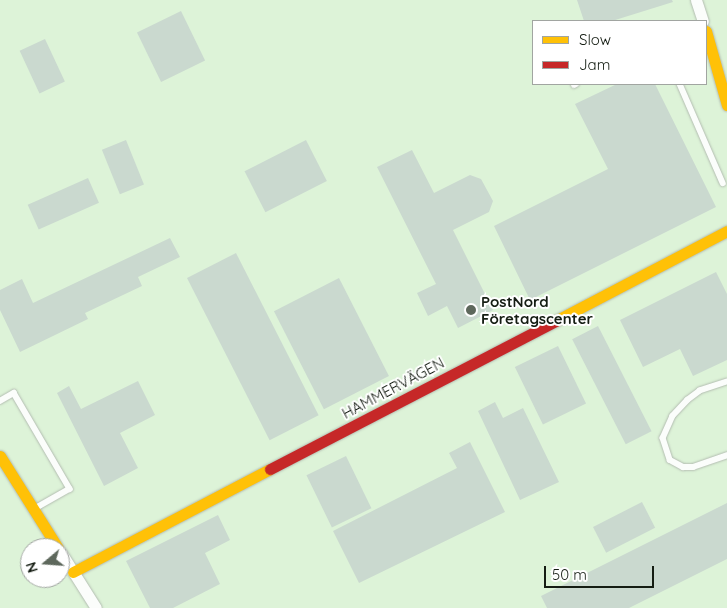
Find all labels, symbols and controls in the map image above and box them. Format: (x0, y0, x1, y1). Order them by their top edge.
legend (532, 20, 707, 85)
text: Slow (579, 30, 611, 49)
text: Jam (579, 55, 610, 74)
place label: PostNord Företagscenter (481, 292, 593, 327)
marker: PostNord Företagscenter (465, 304, 477, 316)
street label: HAMMERVÄGEN (339, 353, 447, 423)
north arrow (20, 538, 70, 588)
scale bar (547, 556, 657, 588)
text: N (22, 560, 42, 575)
text: 50 m (552, 565, 587, 584)

